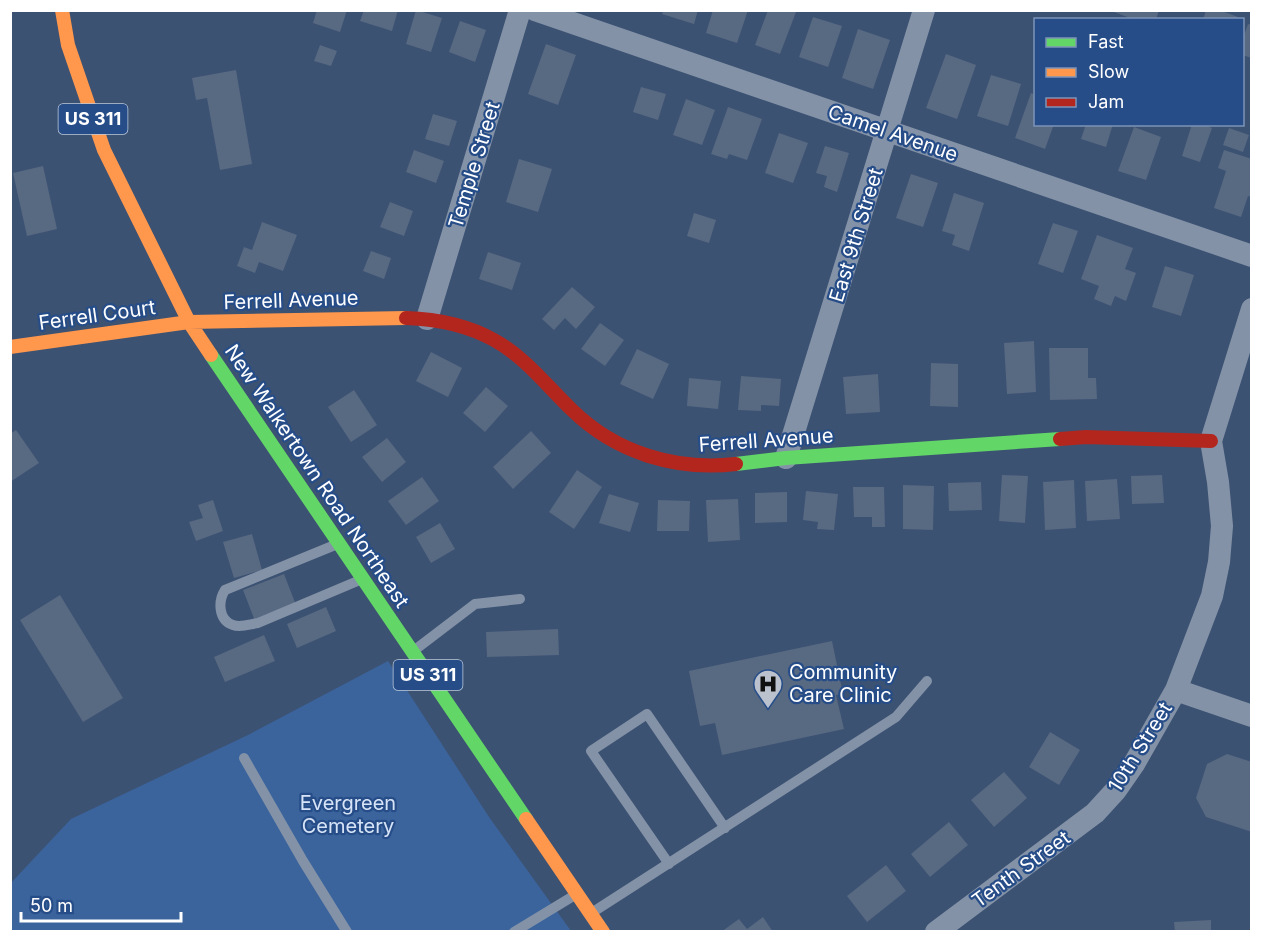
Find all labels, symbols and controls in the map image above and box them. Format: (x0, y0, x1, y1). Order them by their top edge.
legend (1034, 18, 1244, 126)
text: Fast (1088, 31, 1124, 52)
text: Slow (1088, 61, 1129, 82)
text: Jam (1088, 91, 1124, 112)
street label: Temple Street (443, 98, 505, 231)
street label: Camel Avenue (825, 100, 961, 166)
road number: US 311 (58, 104, 128, 134)
street label: East 9th Street (824, 165, 888, 305)
street label: Ferrell Avenue (223, 286, 359, 314)
street label: Ferrell Court (37, 295, 157, 335)
street label: New Walkertown Road Northeast (220, 340, 415, 613)
street label: Ferrell Avenue (698, 423, 834, 457)
road number: US 311 (394, 660, 462, 690)
place label: Community Care Clinic (789, 660, 897, 707)
hospital icon: Community Care Clinic (752, 668, 784, 710)
street label: 10th Street (1103, 697, 1177, 796)
park label: Evergreen Cemetery (300, 791, 396, 838)
street label: Tenth Street (967, 825, 1075, 913)
scale bar (21, 885, 182, 923)
text: 50 m (30, 895, 73, 916)

